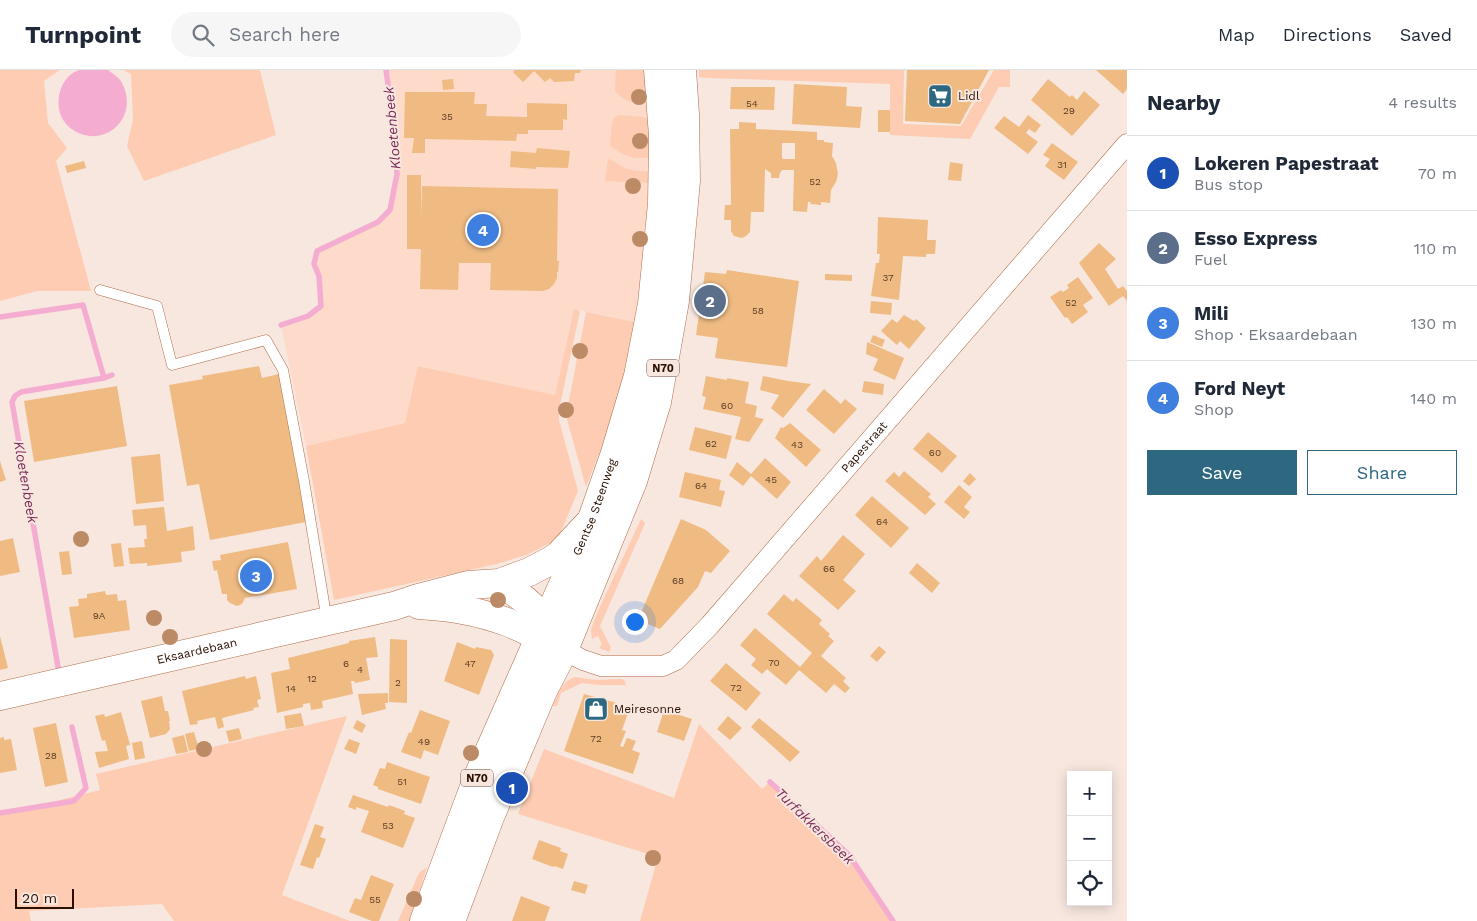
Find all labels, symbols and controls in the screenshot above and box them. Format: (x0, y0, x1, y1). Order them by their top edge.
search box (171, 12, 521, 57)
text: Turnpoint (25, 21, 141, 49)
icon: search (189, 21, 217, 49)
text: Search here (229, 23, 340, 46)
text: Map (1218, 24, 1255, 45)
text: Directions (1283, 24, 1372, 45)
text: Saved (1400, 24, 1452, 45)
supermarket icon: Lidl (927, 83, 953, 109)
water label: Kloetenbeek (380, 85, 404, 170)
place label: Lidl (958, 89, 980, 103)
text: Nearby (1147, 90, 1220, 115)
text: 4 results (1388, 93, 1457, 112)
house number: 54 (746, 98, 758, 109)
house number: 29 (1063, 105, 1075, 116)
house number: 35 (441, 111, 453, 122)
text: Lokeren Papestraat (1194, 152, 1379, 175)
house number: 31 (1057, 159, 1067, 170)
text: 1 (1160, 164, 1166, 183)
text: 70 m (1418, 164, 1457, 183)
text: Bus stop (1194, 175, 1263, 194)
house number: 52 (809, 176, 821, 187)
pin: 4 (467, 211, 499, 249)
text: Esso Express (1194, 227, 1317, 250)
text: 2 (1158, 239, 1168, 258)
text: 110 m (1414, 239, 1457, 258)
text: Fuel (1194, 250, 1227, 269)
house number: 37 (882, 272, 894, 283)
pin: 2 (694, 282, 726, 320)
house number: 52 (1065, 297, 1077, 308)
text: Mili (1194, 302, 1229, 325)
house number: 58 (752, 305, 764, 316)
text: 3 (1158, 314, 1168, 333)
text: 130 m (1411, 314, 1457, 333)
text: Shop · Eksaardebaan (1194, 325, 1358, 344)
road number: N70 (647, 360, 679, 376)
text: Ford Neyt (1194, 377, 1285, 400)
text: 4 (1158, 389, 1168, 408)
text: 140 m (1410, 389, 1457, 408)
house number: 60 (721, 400, 733, 411)
text: Shop (1194, 400, 1234, 419)
street label: Papestraat (838, 419, 890, 476)
house number: 62 (705, 438, 717, 449)
house number: 43 (791, 439, 803, 450)
water label: Kloetenbeek (11, 440, 41, 525)
house number: 60 (929, 447, 941, 458)
button: Save (1147, 450, 1297, 495)
button: Share (1307, 450, 1457, 495)
street label: Gentse Steenweg (570, 456, 620, 558)
house number: 45 (765, 474, 777, 485)
house number: 64 (695, 480, 707, 491)
house number: 64 (876, 516, 888, 527)
pin: 3 (240, 557, 272, 595)
house number: 66 (823, 563, 835, 574)
house number: 68 (672, 575, 684, 586)
your location (622, 609, 648, 635)
house number: 9A (93, 610, 106, 621)
street label: Eksaardebaan (155, 635, 238, 667)
house number: 70 (768, 657, 780, 668)
house number: 6 (343, 658, 349, 669)
house number: 47 (464, 658, 476, 669)
house number: 4 (357, 664, 363, 675)
house number: 12 (307, 673, 317, 684)
house number: 2 (395, 677, 401, 688)
house number: 72 (730, 682, 742, 693)
house number: 14 (286, 683, 296, 694)
shop icon: Meiresonne (583, 696, 609, 722)
place label: Meiresonne (614, 702, 681, 716)
house number: 72 (590, 733, 602, 744)
house number: 49 (418, 736, 430, 747)
house number: 28 (45, 750, 57, 761)
pin: 1 (496, 769, 528, 807)
road number: N70 (461, 770, 493, 786)
map controls (1067, 771, 1112, 906)
button: + (1067, 771, 1112, 816)
house number: 51 (397, 776, 407, 787)
water label: Turfakkersbeek (773, 785, 858, 868)
button: − (1067, 816, 1112, 861)
house number: 53 (382, 820, 394, 831)
button: locate (1067, 861, 1112, 906)
scale bar (15, 886, 74, 909)
text: 20 m (22, 890, 57, 906)
house number: 55 (369, 894, 381, 905)

